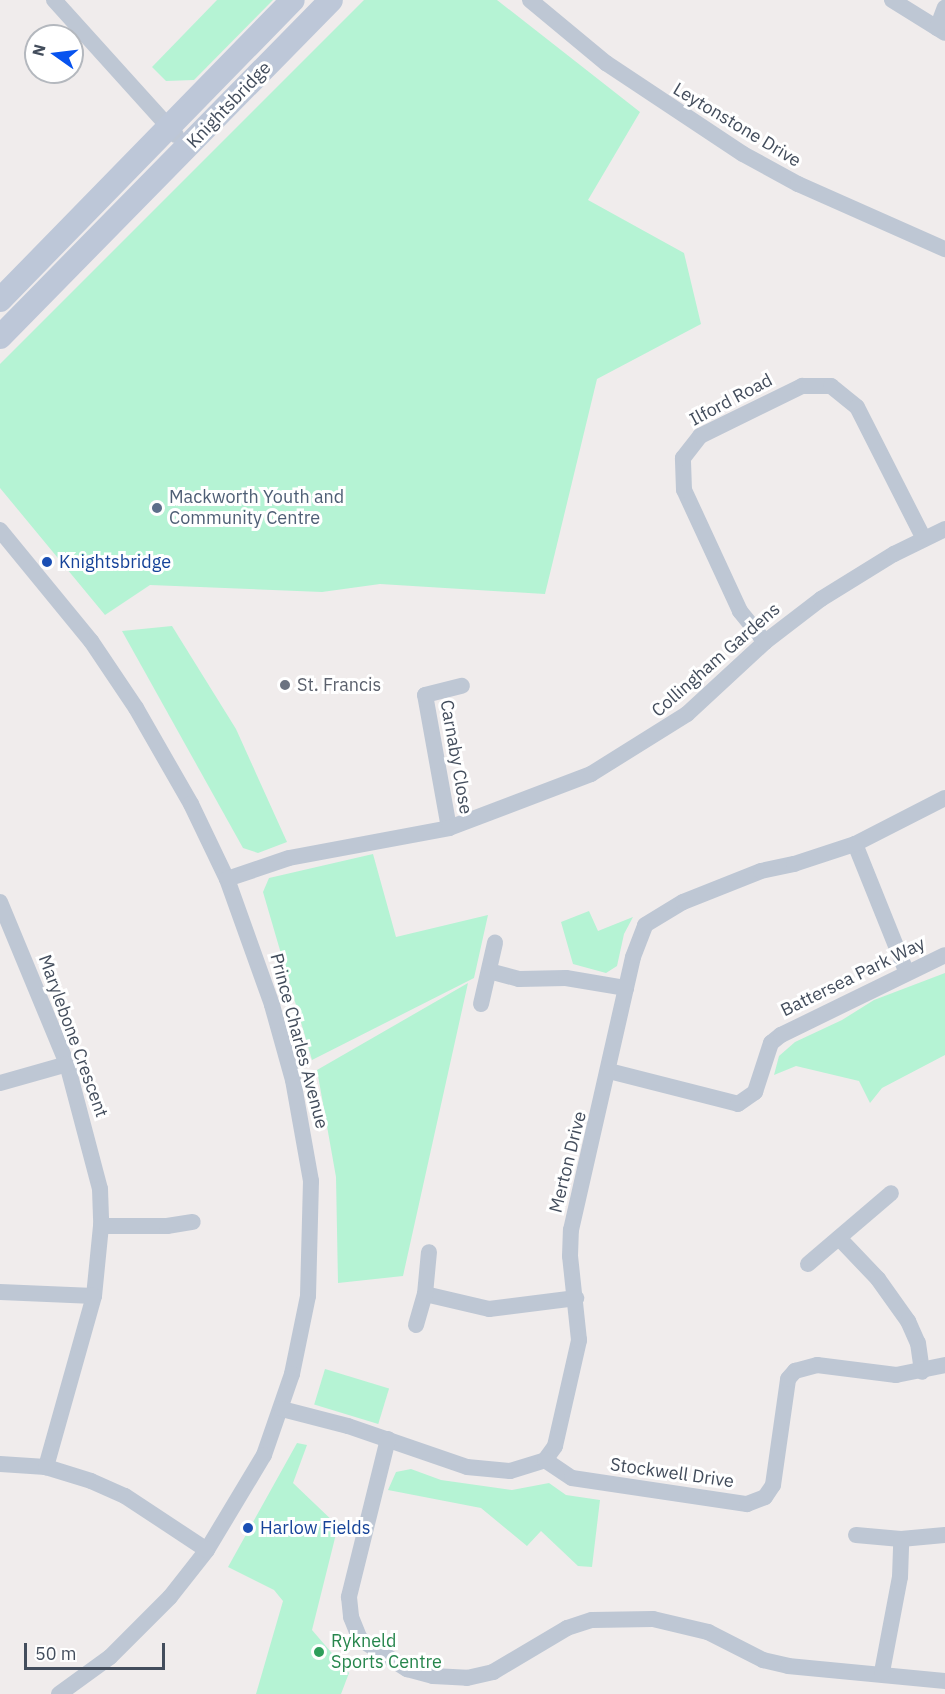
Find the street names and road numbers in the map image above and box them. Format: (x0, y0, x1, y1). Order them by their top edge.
street label: Knightsbridge (182, 57, 276, 153)
street label: Leytonstone Drive (669, 78, 805, 172)
street label: Ilford Road (686, 369, 776, 431)
street label: Collingham Gardens (647, 598, 785, 722)
street label: Carnaby Close (435, 698, 477, 816)
street label: Battersea Park Way (777, 933, 929, 1021)
street label: Prince Charles Avenue (265, 951, 333, 1131)
street label: Marylebone Crescent (34, 952, 112, 1120)
street label: Merton Drive (545, 1109, 591, 1215)
street label: Stockwell Drive (609, 1454, 735, 1492)

